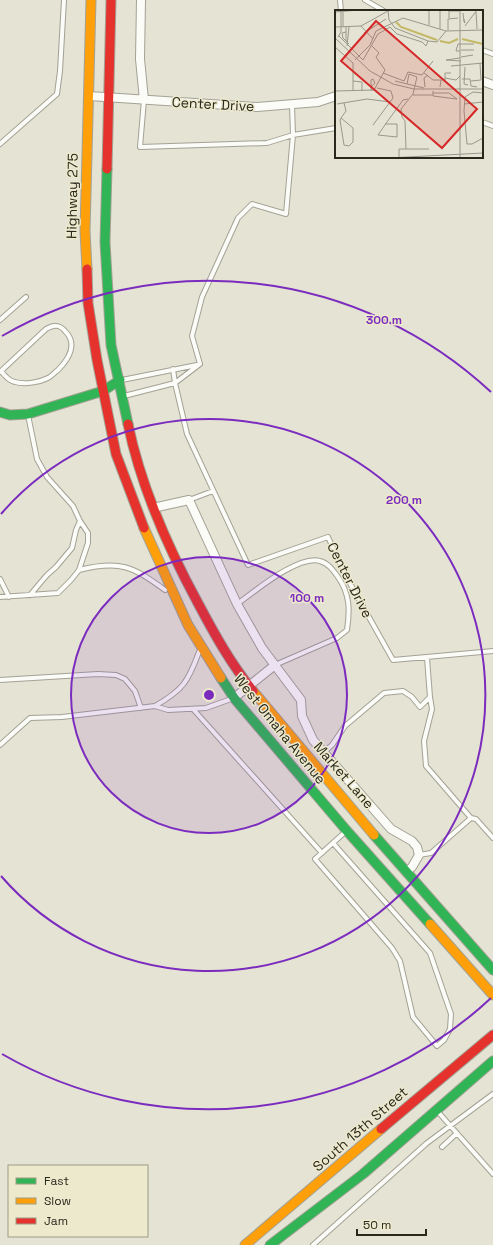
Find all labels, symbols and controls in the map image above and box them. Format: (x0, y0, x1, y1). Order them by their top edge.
inset map (335, 10, 483, 158)
street label: Center Drive (171, 93, 255, 115)
street label: Highway 275 (62, 153, 82, 239)
text: 300 m (366, 312, 402, 328)
text: 200 m (386, 492, 422, 508)
street label: Center Drive (323, 539, 377, 621)
text: 100 m (290, 590, 324, 606)
street label: West Omaha Avenue (230, 670, 330, 788)
centre of rings (202, 688, 216, 702)
street label: Market Lane (310, 738, 378, 812)
street label: South 13th Street (309, 1083, 411, 1175)
legend (8, 1165, 148, 1237)
text: Fast (44, 1173, 69, 1189)
text: Slow (44, 1193, 71, 1209)
scale bar (357, 1211, 426, 1237)
text: Jam (44, 1213, 68, 1229)
text: 50 m (363, 1217, 391, 1233)

